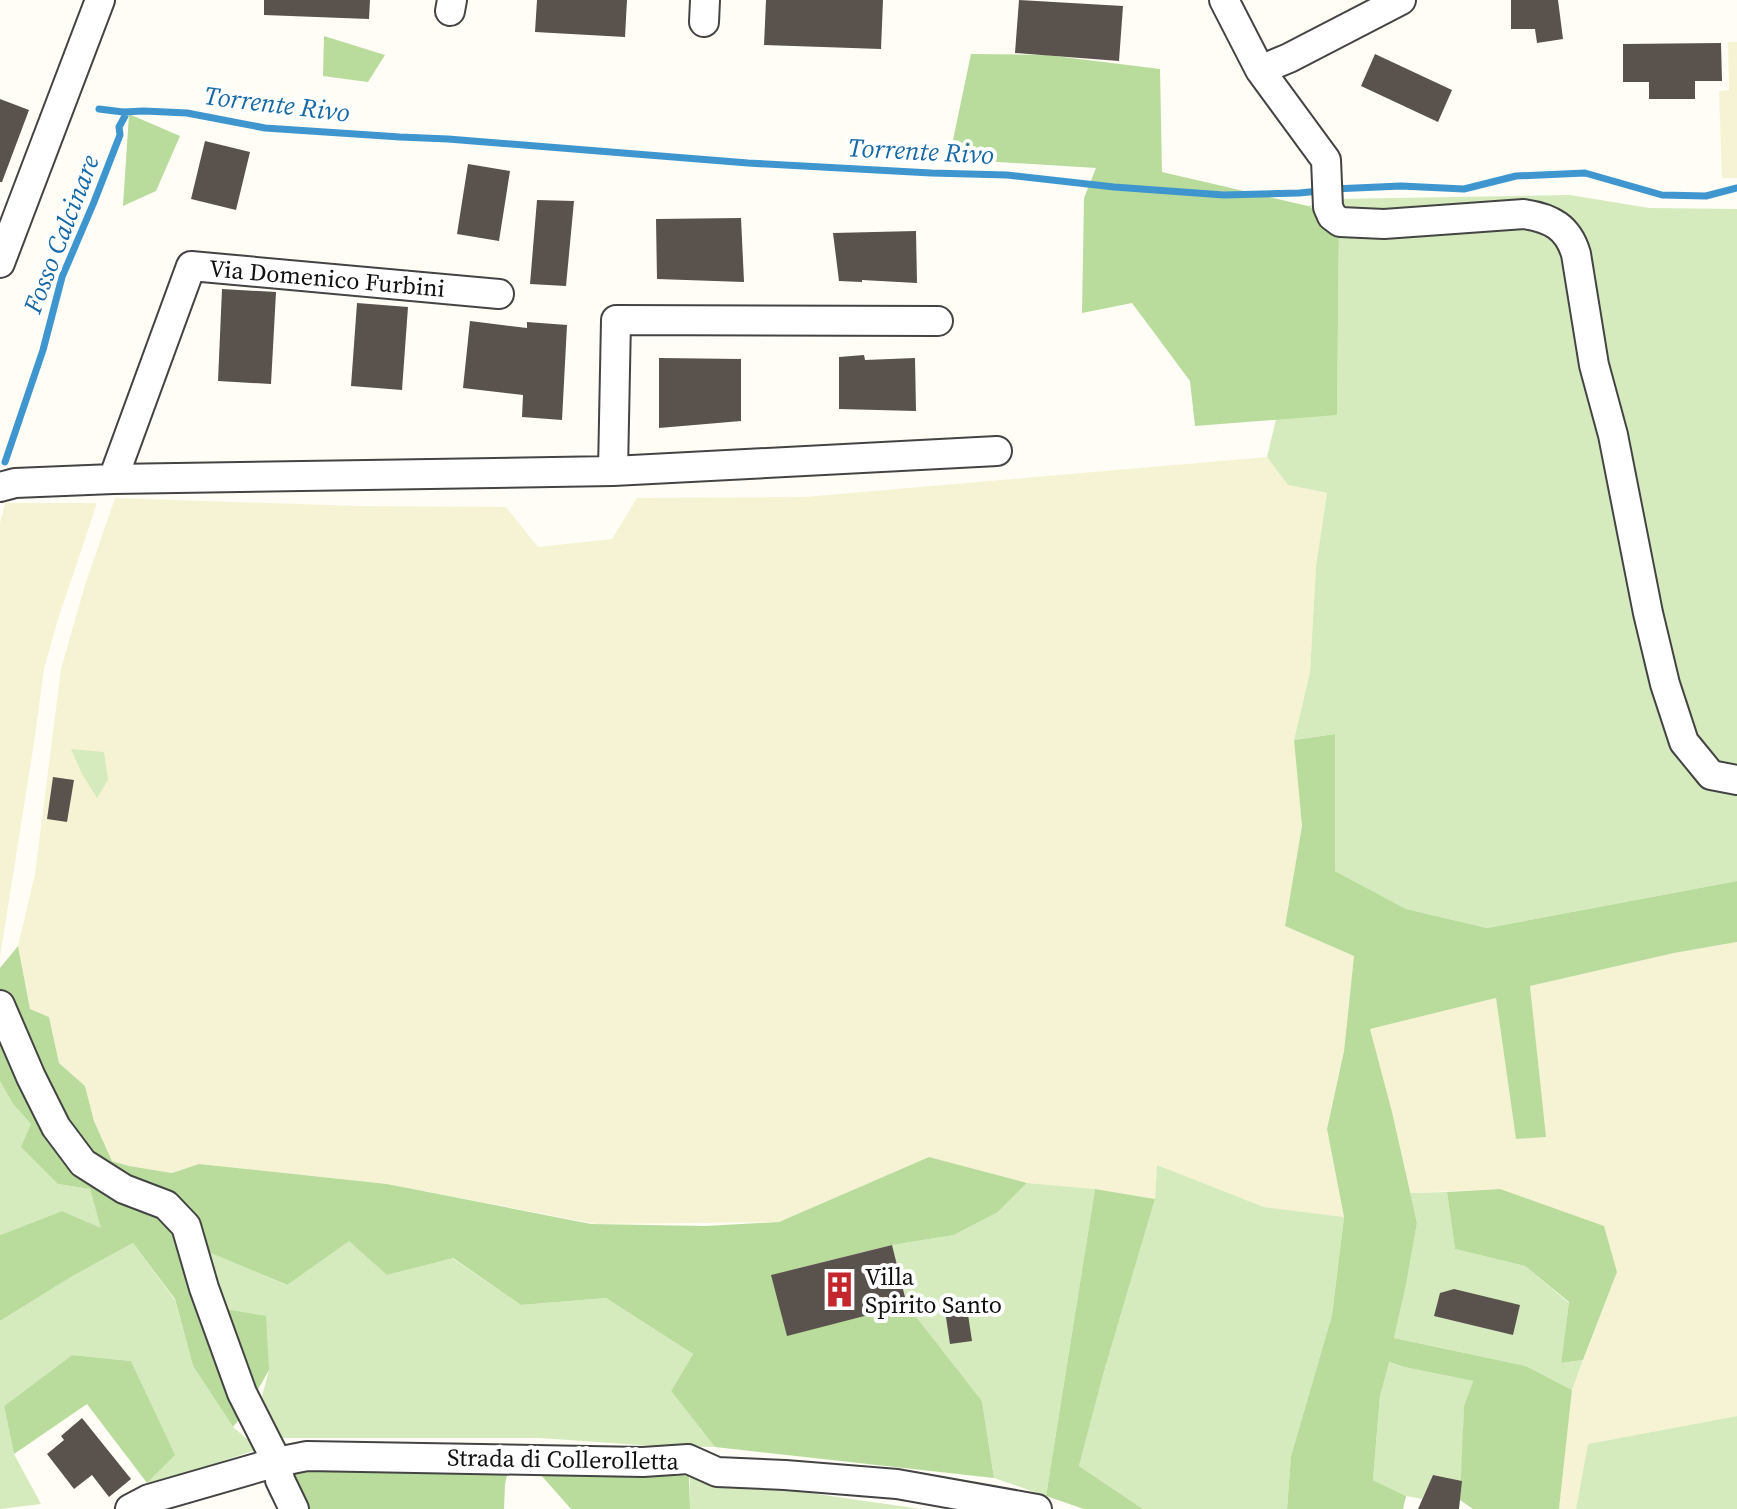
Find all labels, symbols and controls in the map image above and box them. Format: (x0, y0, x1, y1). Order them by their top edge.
water label: Torrente Rivo (202, 77, 352, 131)
water label: Torrente Rivo (847, 129, 995, 173)
water label: Fosso Calcinare (14, 149, 108, 319)
street label: Via Domenico Furbini (208, 251, 446, 305)
place label: Villa Spirito Santo (865, 1260, 1002, 1321)
building icon: Villa Spirito Santo (820, 1271, 858, 1309)
street label: Strada di Collerolletta (447, 1440, 680, 1478)

